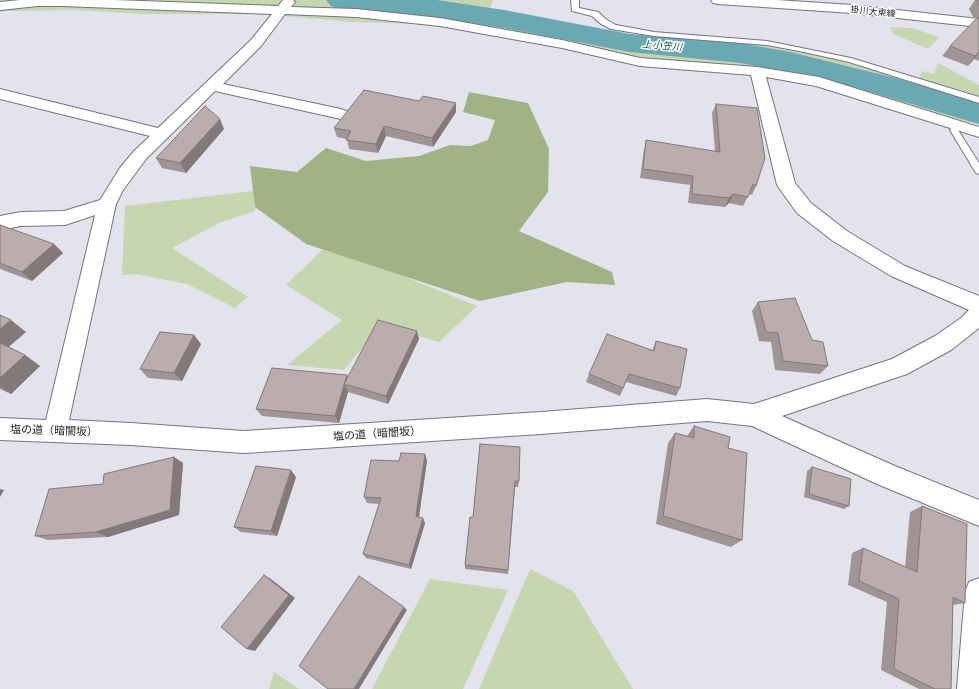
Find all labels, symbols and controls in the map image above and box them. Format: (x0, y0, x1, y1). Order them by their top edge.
street label: 掛川大東線 (850, 4, 896, 20)
water label: 上小笠川 (642, 38, 682, 54)
street label: 塩の道（暗闇坂） (10, 423, 98, 439)
street label: 塩の道（暗闇坂） (333, 424, 421, 444)

